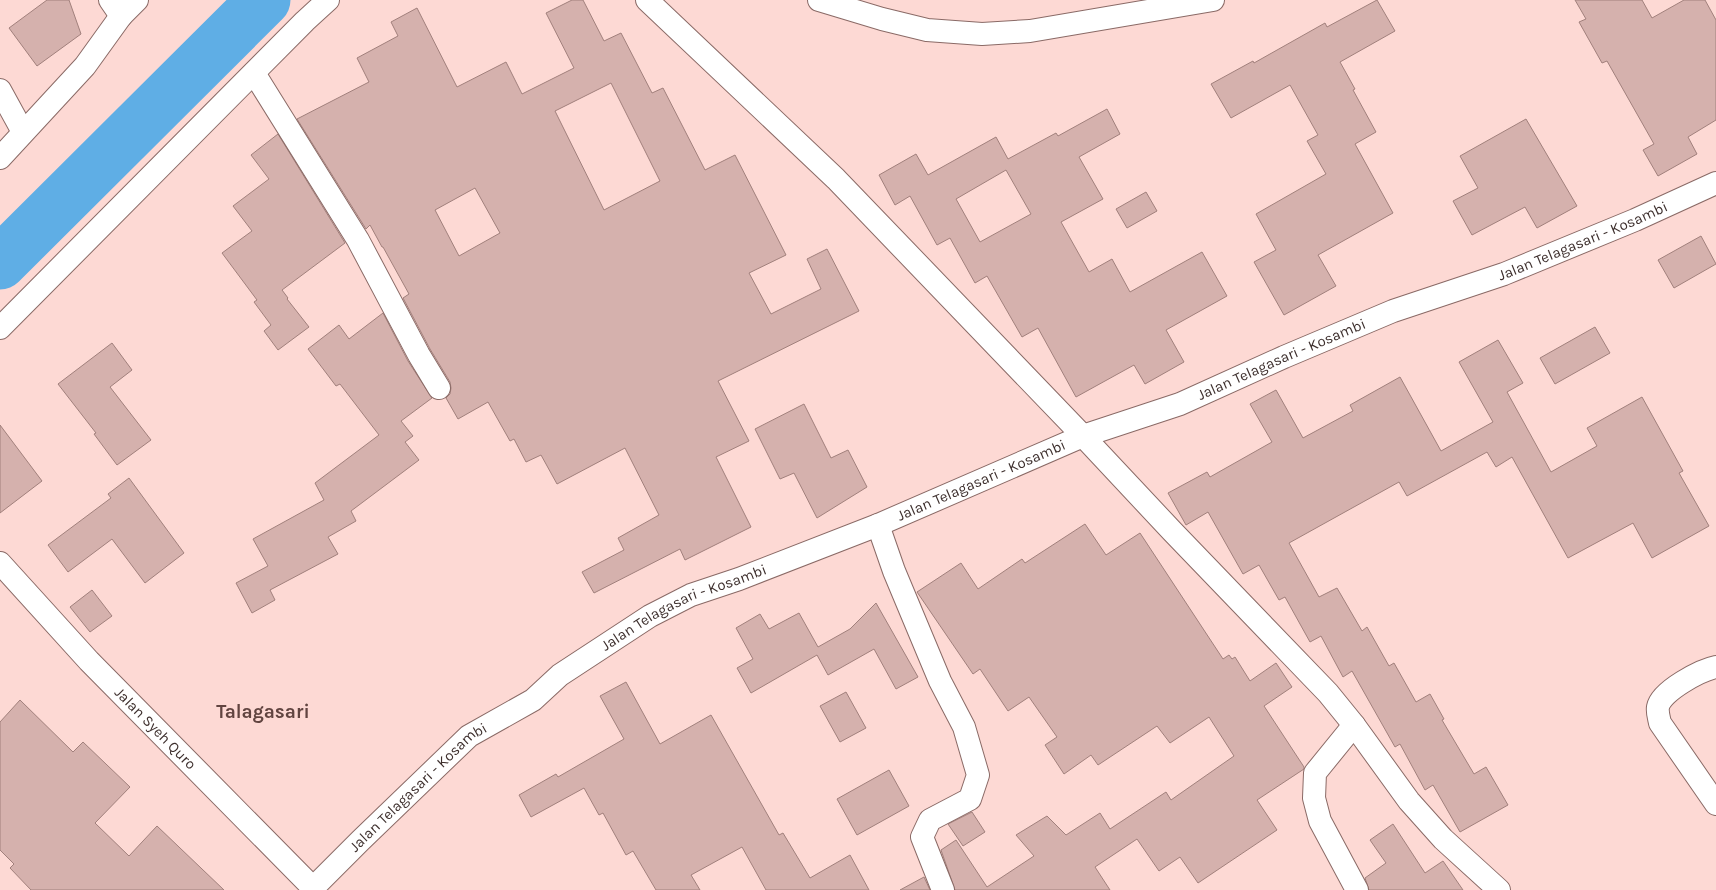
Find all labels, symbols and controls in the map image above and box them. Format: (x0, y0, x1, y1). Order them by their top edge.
street label: Jalan Telagasari - Kosambi (1496, 197, 1670, 284)
street label: Jalan Telagasari - Kosambi (1194, 315, 1368, 404)
street label: Jalan Telagasari - Kosambi (894, 436, 1068, 525)
street label: Jalan Telagasari - Kosambi (598, 560, 769, 655)
street label: Jalan Syeh Quro (111, 683, 200, 773)
district label: Talagasari (216, 701, 310, 723)
street label: Jalan Telagasari - Kosambi (346, 719, 490, 855)

